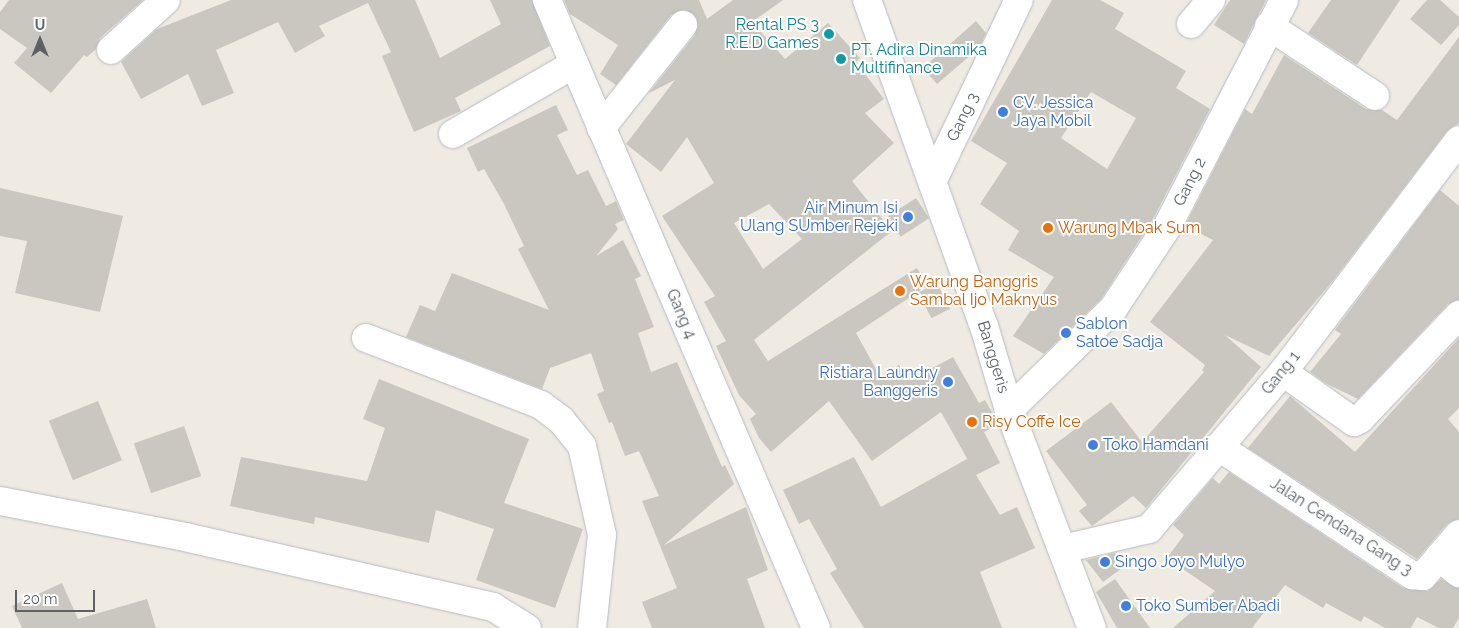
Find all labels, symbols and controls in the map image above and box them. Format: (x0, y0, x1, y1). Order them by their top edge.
north arrow (15, 15, 65, 65)
place label: Rental PS 3 R.E.D Games (725, 15, 819, 53)
text: U (35, 17, 45, 33)
marker: Rental PS 3 R.E.D Games (823, 28, 835, 40)
place label: PT. Adira Dinamika Multifinance (851, 40, 987, 78)
marker: PT. Adira Dinamika Multifinance (835, 53, 847, 65)
street label: Gang 3 (943, 89, 983, 145)
place label: CV. Jessica Jaya Mobil (1013, 93, 1094, 131)
marker: CV. Jessica Jaya Mobil (997, 106, 1009, 118)
street label: Gang 2 (1170, 155, 1210, 209)
place label: Air Minum Isi Ulang SUmber Rejeki (740, 198, 898, 236)
marker: Air Minum Isi Ulang SUmber Rejeki (902, 211, 914, 223)
place label: Warung Mbak Sum (1058, 218, 1200, 238)
marker: Warung Mbak Sum (1042, 222, 1054, 234)
place label: Warung Banggris Sambal Ijo Maknyus (910, 272, 1058, 310)
marker: Warung Banggris Sambal Ijo Maknyus (894, 285, 906, 297)
street label: Gang 4 (662, 286, 700, 342)
place label: Sablon Satoe Sadja (1076, 314, 1163, 352)
street label: Banggeris (973, 318, 1013, 396)
marker: Sablon Satoe Sadja (1060, 327, 1072, 339)
street label: Gang 1 (1258, 347, 1304, 399)
place label: Ristiara Laundry Banggeris (819, 363, 938, 401)
marker: Ristiara Laundry Banggeris (942, 376, 954, 388)
place label: Risy Coffe Ice (982, 412, 1081, 432)
marker: Risy Coffe Ice (966, 416, 978, 428)
place label: Toko Hamdani (1103, 435, 1209, 455)
marker: Toko Hamdani (1087, 439, 1099, 451)
street label: Jalan Cendana Gang 3 (1266, 474, 1416, 580)
place label: Singo Joyo Mulyo (1115, 552, 1245, 572)
marker: Singo Joyo Mulyo (1099, 556, 1111, 568)
scale bar (18, 580, 98, 612)
text: 20 m (23, 590, 58, 608)
place label: Toko Sumber Abadi (1136, 596, 1281, 616)
marker: Toko Sumber Abadi (1120, 600, 1132, 612)

